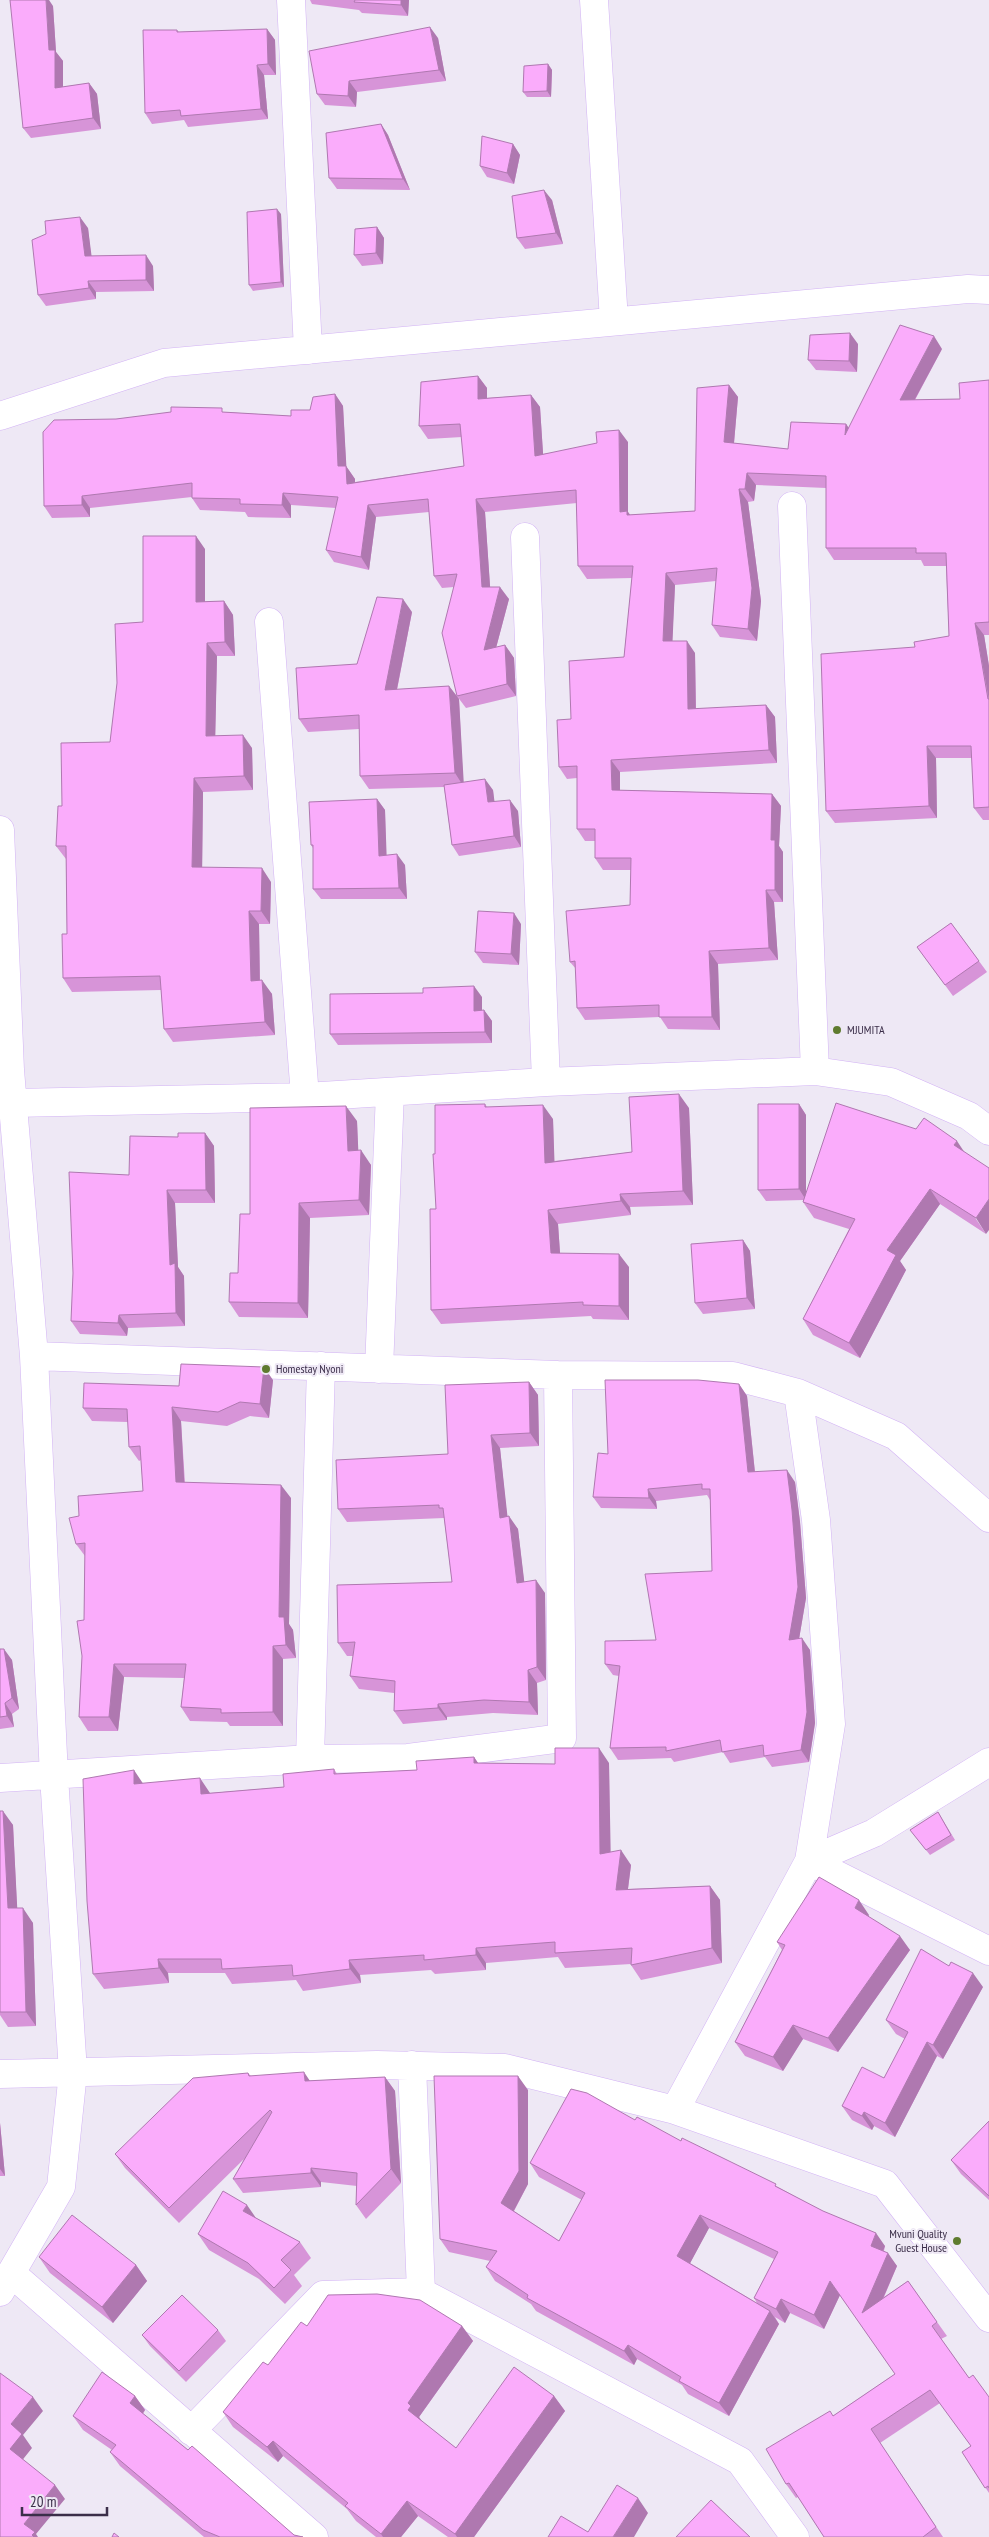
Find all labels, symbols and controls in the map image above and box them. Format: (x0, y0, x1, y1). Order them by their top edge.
place label: MJUMITA (847, 1022, 885, 1037)
marker: MJUMITA (831, 1024, 843, 1036)
place label: Homestay Nyoni (276, 1361, 343, 1376)
marker: Homestay Nyoni (260, 1363, 272, 1375)
place label: Mvuni Quality Guest House (889, 2226, 947, 2255)
marker: Mvuni Quality Guest House (951, 2235, 963, 2247)
scale bar (22, 2484, 108, 2516)
text: 20 m (30, 2492, 56, 2511)

